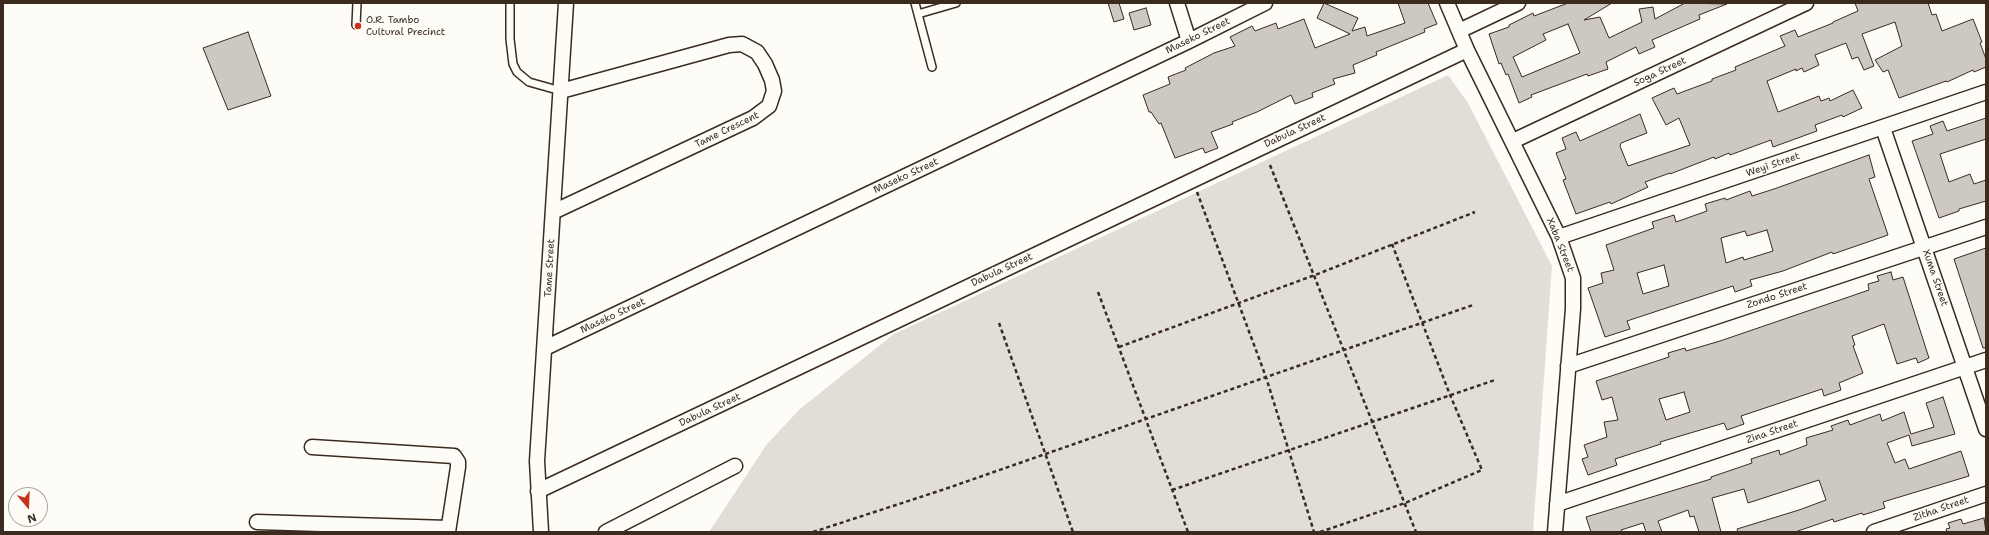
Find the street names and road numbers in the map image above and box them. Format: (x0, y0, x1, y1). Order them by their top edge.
street label: Maseko Street (1164, 15, 1232, 57)
street label: Soga Street (1632, 55, 1688, 89)
street label: Tame Crescent (693, 109, 761, 151)
street label: Dabula Street (1262, 112, 1328, 150)
street label: Weyi Street (1745, 150, 1801, 180)
street label: Maseko Street (872, 156, 940, 196)
street label: Xaba Street (1544, 216, 1576, 274)
street label: Tame Street (542, 239, 558, 297)
street label: Xuma Street (1920, 248, 1950, 308)
street label: Dabula Street (969, 251, 1035, 289)
street label: Zondo Street (1745, 281, 1809, 311)
street label: Maseko Street (579, 296, 647, 336)
street label: Dabula Street (677, 391, 743, 429)
street label: Zina Street (1745, 418, 1799, 446)
street label: Zitha Street (1912, 494, 1970, 524)

